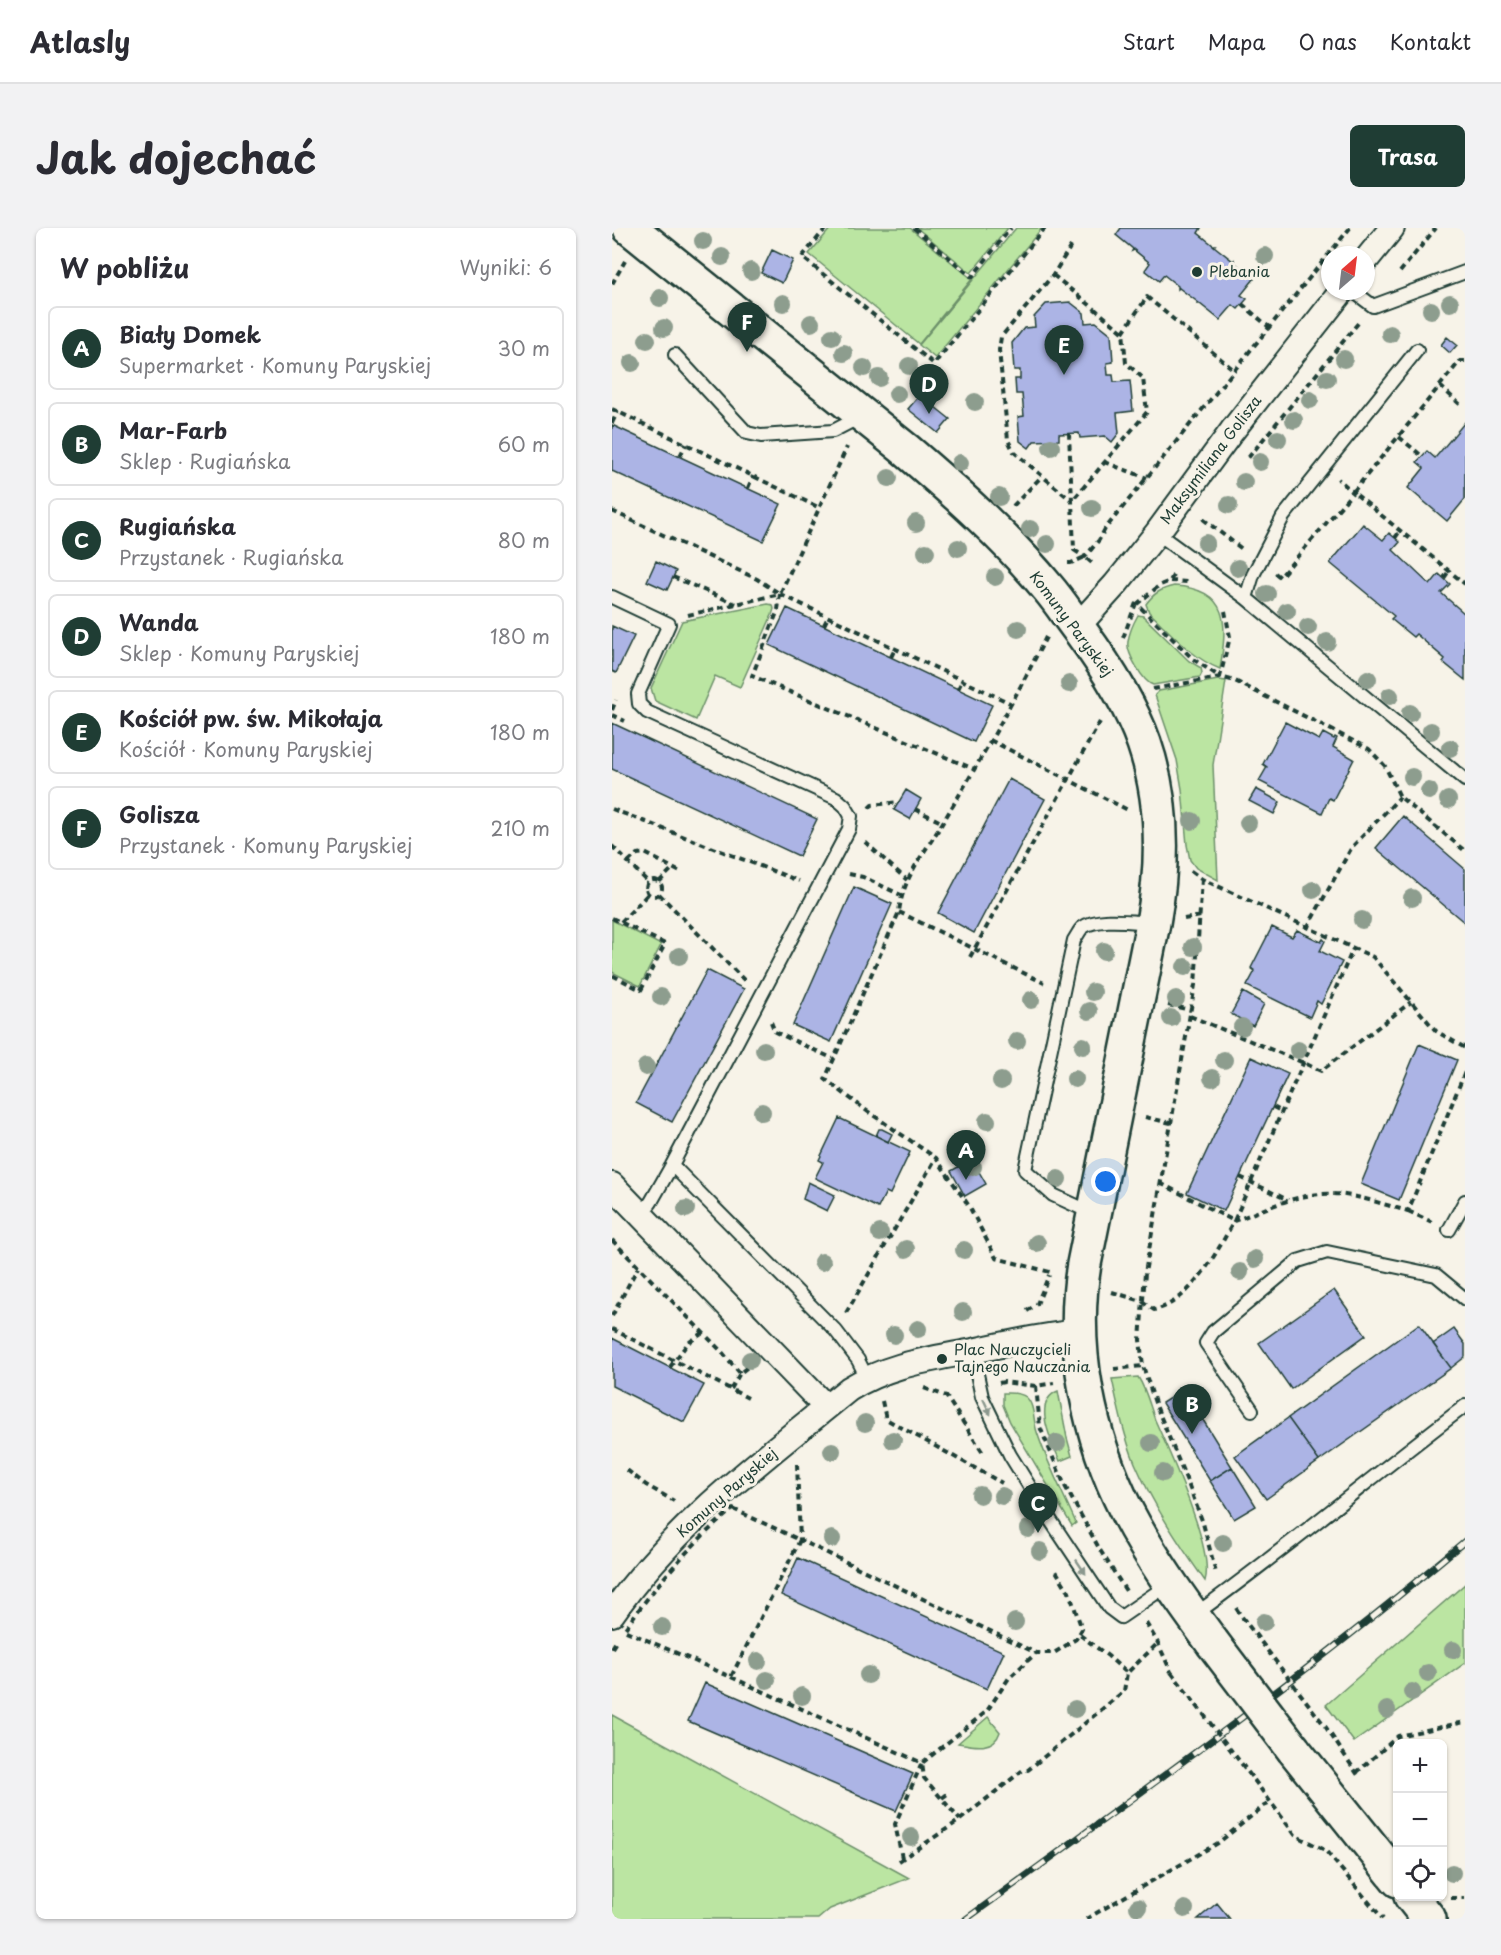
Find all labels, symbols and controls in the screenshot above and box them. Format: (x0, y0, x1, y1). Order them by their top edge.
text: Atlasly (30, 20, 130, 63)
text: Start (1123, 25, 1175, 57)
text: Mapa (1208, 25, 1266, 57)
text: O nas (1299, 25, 1357, 57)
text: Kontakt (1390, 25, 1471, 57)
text: Jak dojechać (36, 125, 317, 188)
button: Trasa (1350, 125, 1465, 187)
north arrow (1321, 246, 1375, 300)
text: W pobliżu (60, 248, 189, 287)
text: Wyniki: 6 (460, 252, 552, 282)
place label: Plebania (1209, 259, 1270, 282)
marker: Plebania (1190, 265, 1204, 279)
pin: F (728, 302, 766, 352)
text: Biały Domek (119, 317, 261, 350)
pin: E (1044, 326, 1084, 375)
text: A (74, 333, 89, 363)
text: 30 m (497, 333, 550, 363)
text: Supermarket · Komuny Paryskiej (119, 350, 431, 380)
pin: D (910, 364, 948, 414)
street label: Maksymiliana Golisza (1154, 389, 1266, 528)
text: Mar-Farb (119, 413, 227, 446)
text: B (75, 429, 88, 459)
text: 60 m (498, 429, 550, 459)
text: Sklep · Rugiańska (119, 446, 291, 476)
text: Rugiańska (119, 509, 236, 542)
text: C (74, 525, 89, 555)
text: 80 m (498, 525, 550, 555)
text: Przystanek · Rugiańska (119, 542, 343, 572)
street label: Komuny Paryskiej (1025, 565, 1120, 681)
text: Wanda (119, 605, 199, 638)
text: D (74, 621, 89, 651)
text: 180 m (490, 621, 550, 651)
text: Sklep · Komuny Paryskiej (119, 638, 360, 668)
text: Kościół pw. św. Mikołaja (119, 701, 383, 734)
text: E (75, 717, 88, 747)
text: 180 m (490, 717, 550, 747)
text: Kościół · Komuny Paryskiej (119, 734, 373, 764)
text: Golisza (119, 797, 200, 830)
text: F (76, 813, 87, 843)
text: 210 m (491, 813, 550, 843)
text: Przystanek · Komuny Paryskiej (119, 830, 412, 860)
pin: A (946, 1130, 986, 1180)
your location (1091, 1167, 1120, 1196)
place label: Plac Nauczycieli Tajnego Nauczania (954, 1337, 1090, 1377)
marker: Plac Nauczycieli Tajnego Nauczania (935, 1352, 949, 1366)
pin: B (1172, 1384, 1212, 1434)
one-way arrow (983, 1398, 992, 1415)
street label: Komuny Paryskiej (670, 1441, 782, 1542)
pin: C (1018, 1484, 1058, 1533)
one-way arrow (1075, 1558, 1087, 1574)
map controls (1393, 1739, 1447, 1901)
button: + (1393, 1739, 1447, 1793)
button: − (1393, 1793, 1447, 1847)
button: locate (1393, 1847, 1447, 1901)

